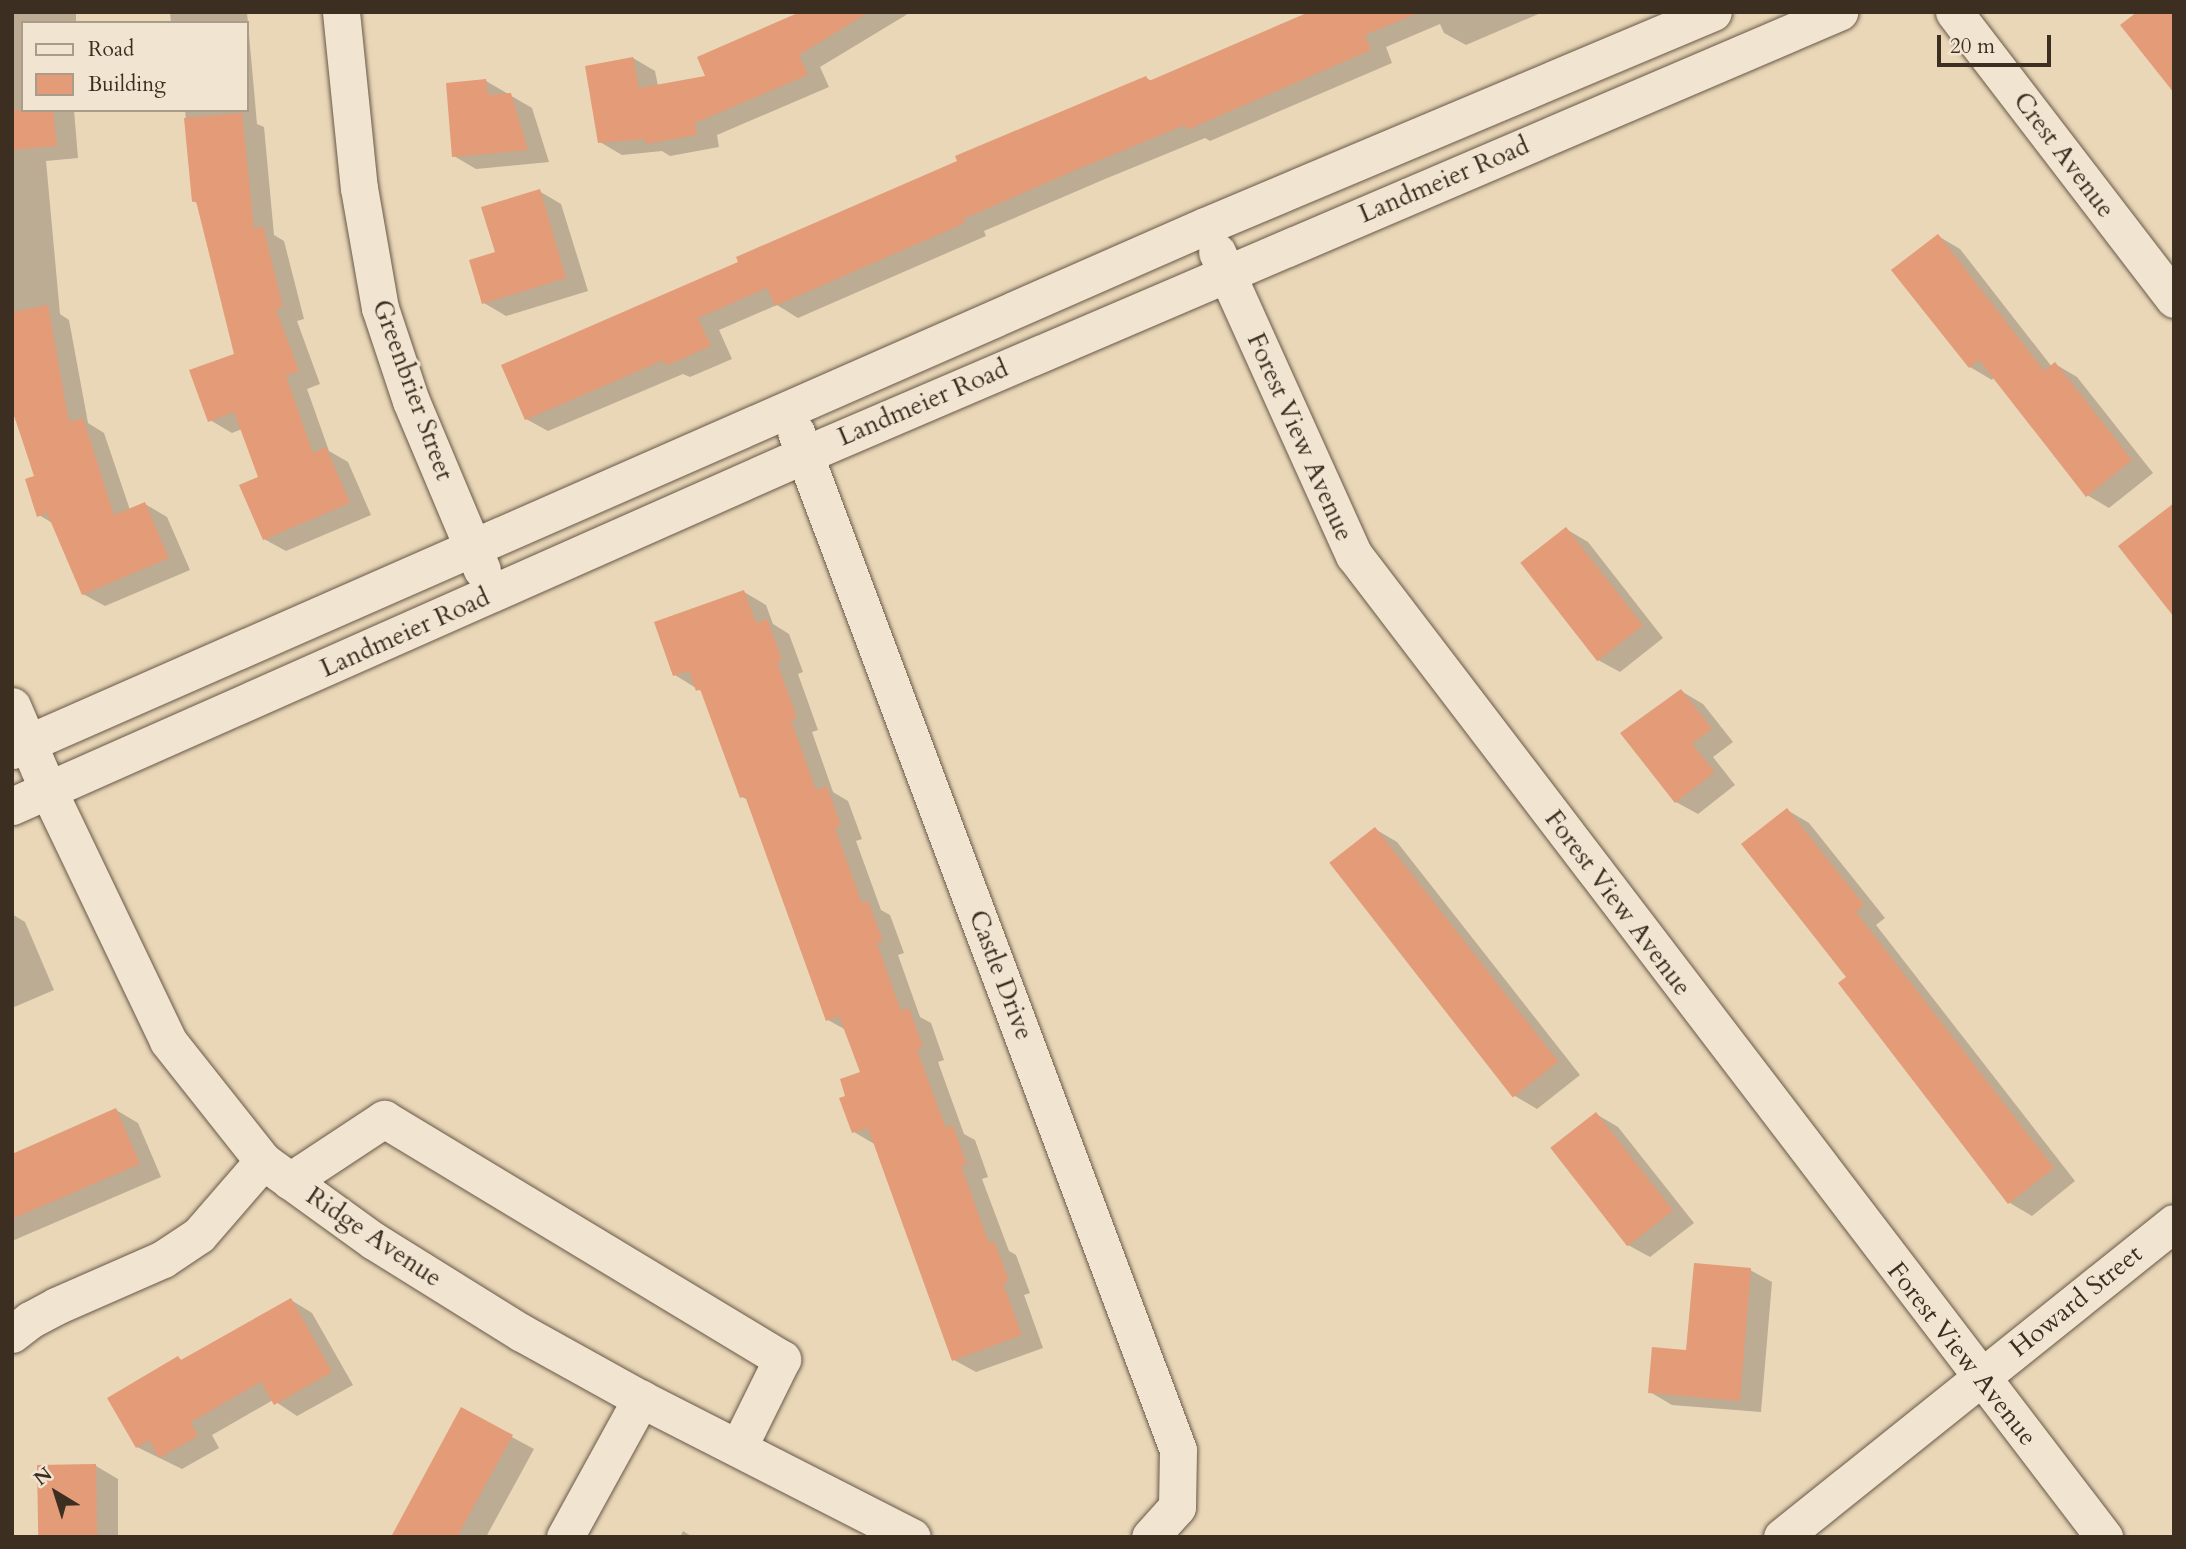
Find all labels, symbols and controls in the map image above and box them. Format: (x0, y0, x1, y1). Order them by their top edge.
legend (21, 21, 248, 112)
scale bar (1941, 21, 2055, 65)
text: 20 m (1950, 32, 1995, 61)
text: Road (88, 35, 134, 64)
text: Building (88, 70, 166, 99)
street label: Crest Avenue (2007, 86, 2121, 224)
street label: Landmeier Road (1354, 130, 1534, 230)
street label: Greenbrier Street (366, 295, 460, 485)
street label: Forest View Avenue (1240, 328, 1360, 546)
street label: Landmeier Road (833, 353, 1013, 453)
street label: Landmeier Road (315, 582, 495, 684)
street label: Forest View Avenue (1538, 804, 1698, 1002)
street label: Castle Drive (962, 906, 1040, 1044)
street label: Ridge Avenue (300, 1180, 448, 1294)
street label: Howard Street (2004, 1238, 2148, 1364)
street label: Forest View Avenue (1881, 1256, 2043, 1452)
north arrow (21, 1458, 91, 1528)
text: N (29, 1461, 58, 1492)

